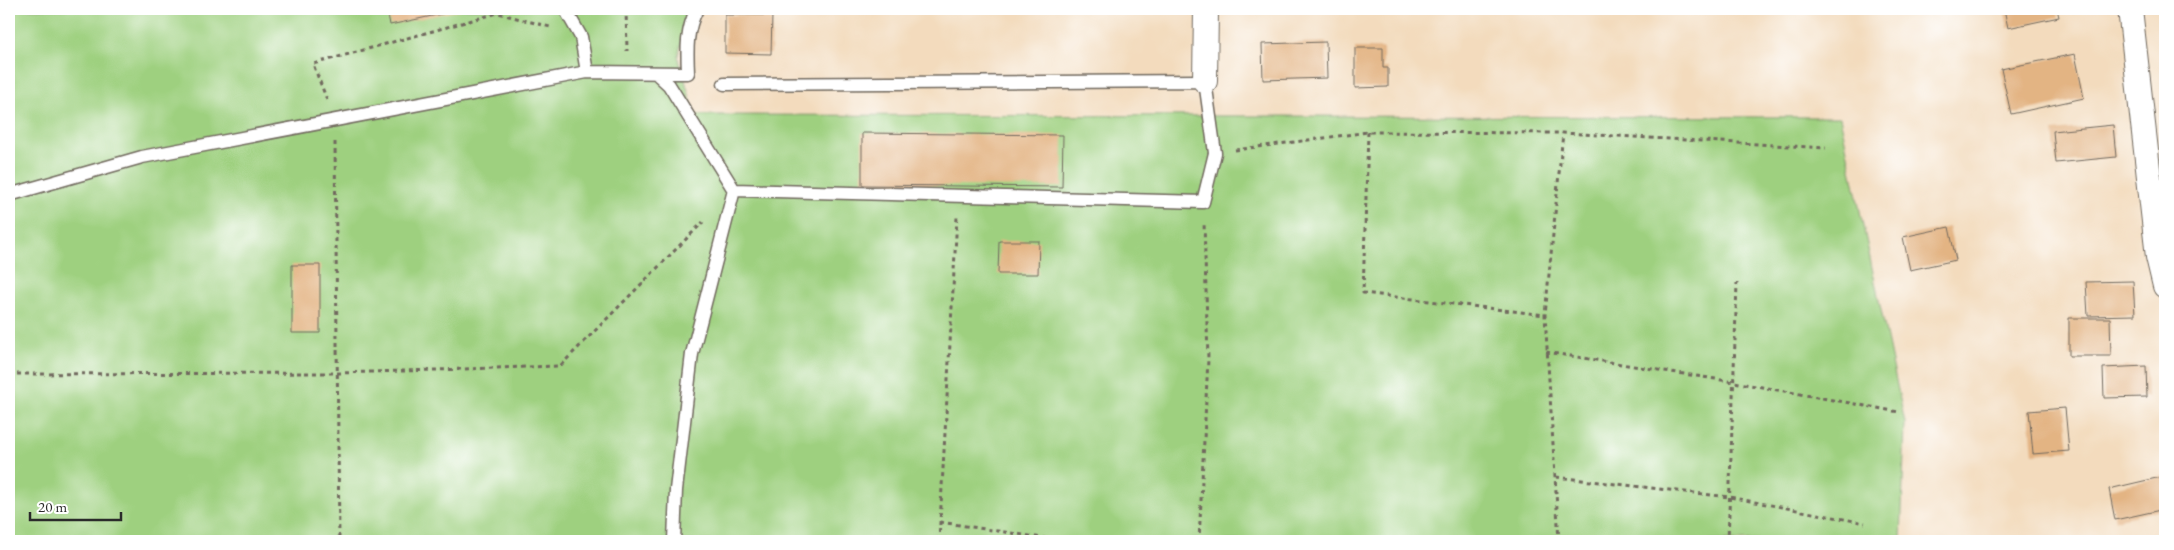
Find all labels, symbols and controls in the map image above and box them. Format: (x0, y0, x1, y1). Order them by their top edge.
scale bar (30, 490, 121, 522)
text: 20 m (38, 497, 67, 516)

